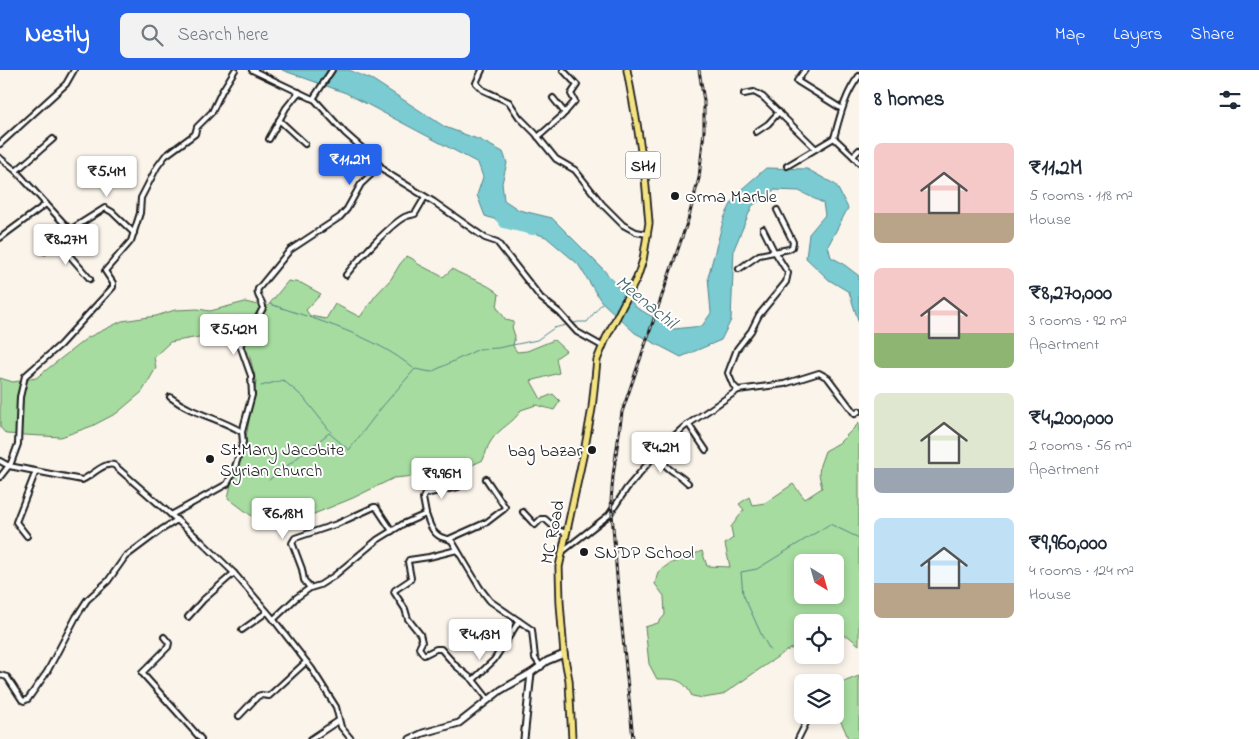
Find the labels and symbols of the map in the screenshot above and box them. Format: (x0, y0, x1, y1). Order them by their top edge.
pin: ₹11.2M (309, 144, 391, 186)
road number: SH1 (626, 152, 660, 178)
pin: ₹5.4M (72, 156, 142, 198)
place label: Orma Marble (685, 185, 778, 211)
marker: Orma Marble (669, 190, 681, 202)
pin: ₹8.27M (25, 224, 107, 266)
water label: Meenachil (609, 270, 684, 338)
pin: ₹5.42M (193, 314, 275, 356)
pin: ₹4.2M (626, 432, 696, 474)
place label: St.Mary Jacobite Syrian church (220, 438, 345, 485)
place label: bag bazar (508, 439, 582, 466)
marker: bag bazar (586, 444, 598, 456)
marker: St.Mary Jacobite Syrian church (204, 453, 216, 465)
pin: ₹9.96M (401, 458, 483, 500)
pin: ₹6.18M (242, 498, 324, 540)
street label: MC Road (535, 498, 573, 567)
place label: SNDP School (594, 541, 694, 567)
marker: SNDP School (578, 546, 590, 558)
north arrow (794, 554, 844, 604)
pin: ₹4.13M (439, 618, 521, 661)

